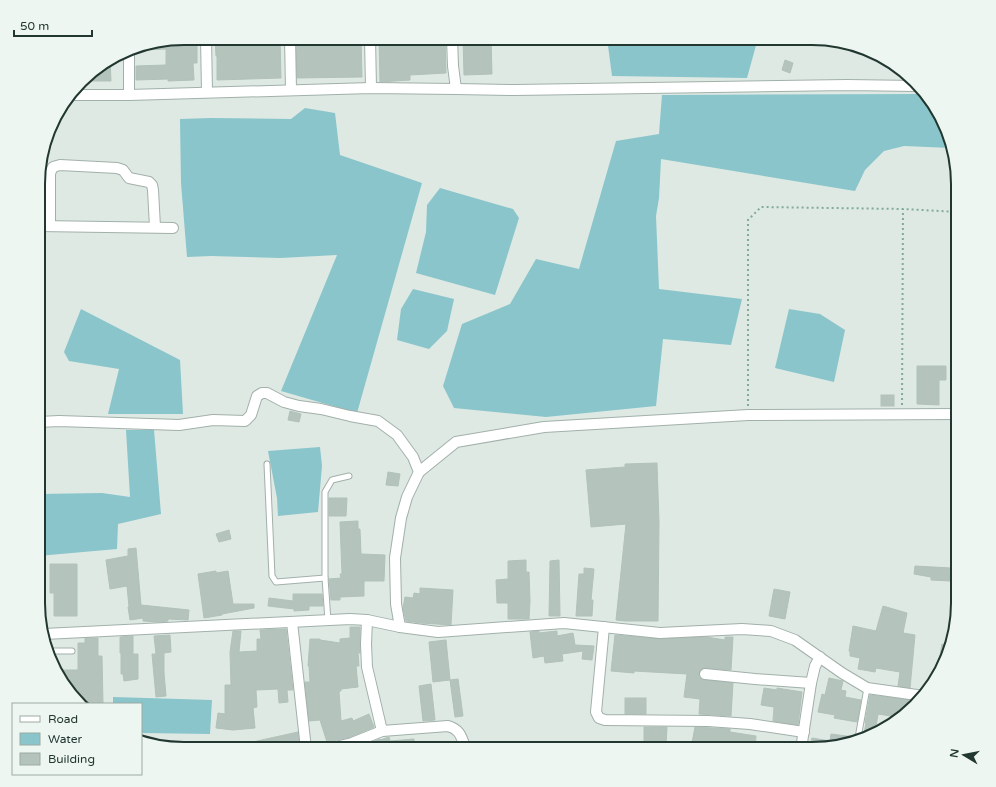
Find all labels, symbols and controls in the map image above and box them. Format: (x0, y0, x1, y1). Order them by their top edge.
scale bar (14, 12, 92, 38)
text: 50 m (20, 19, 49, 33)
legend (12, 703, 142, 775)
text: Road (48, 712, 78, 726)
text: Water (48, 732, 83, 746)
north arrow (944, 735, 984, 775)
text: N (947, 748, 962, 759)
text: Building (48, 752, 95, 766)

